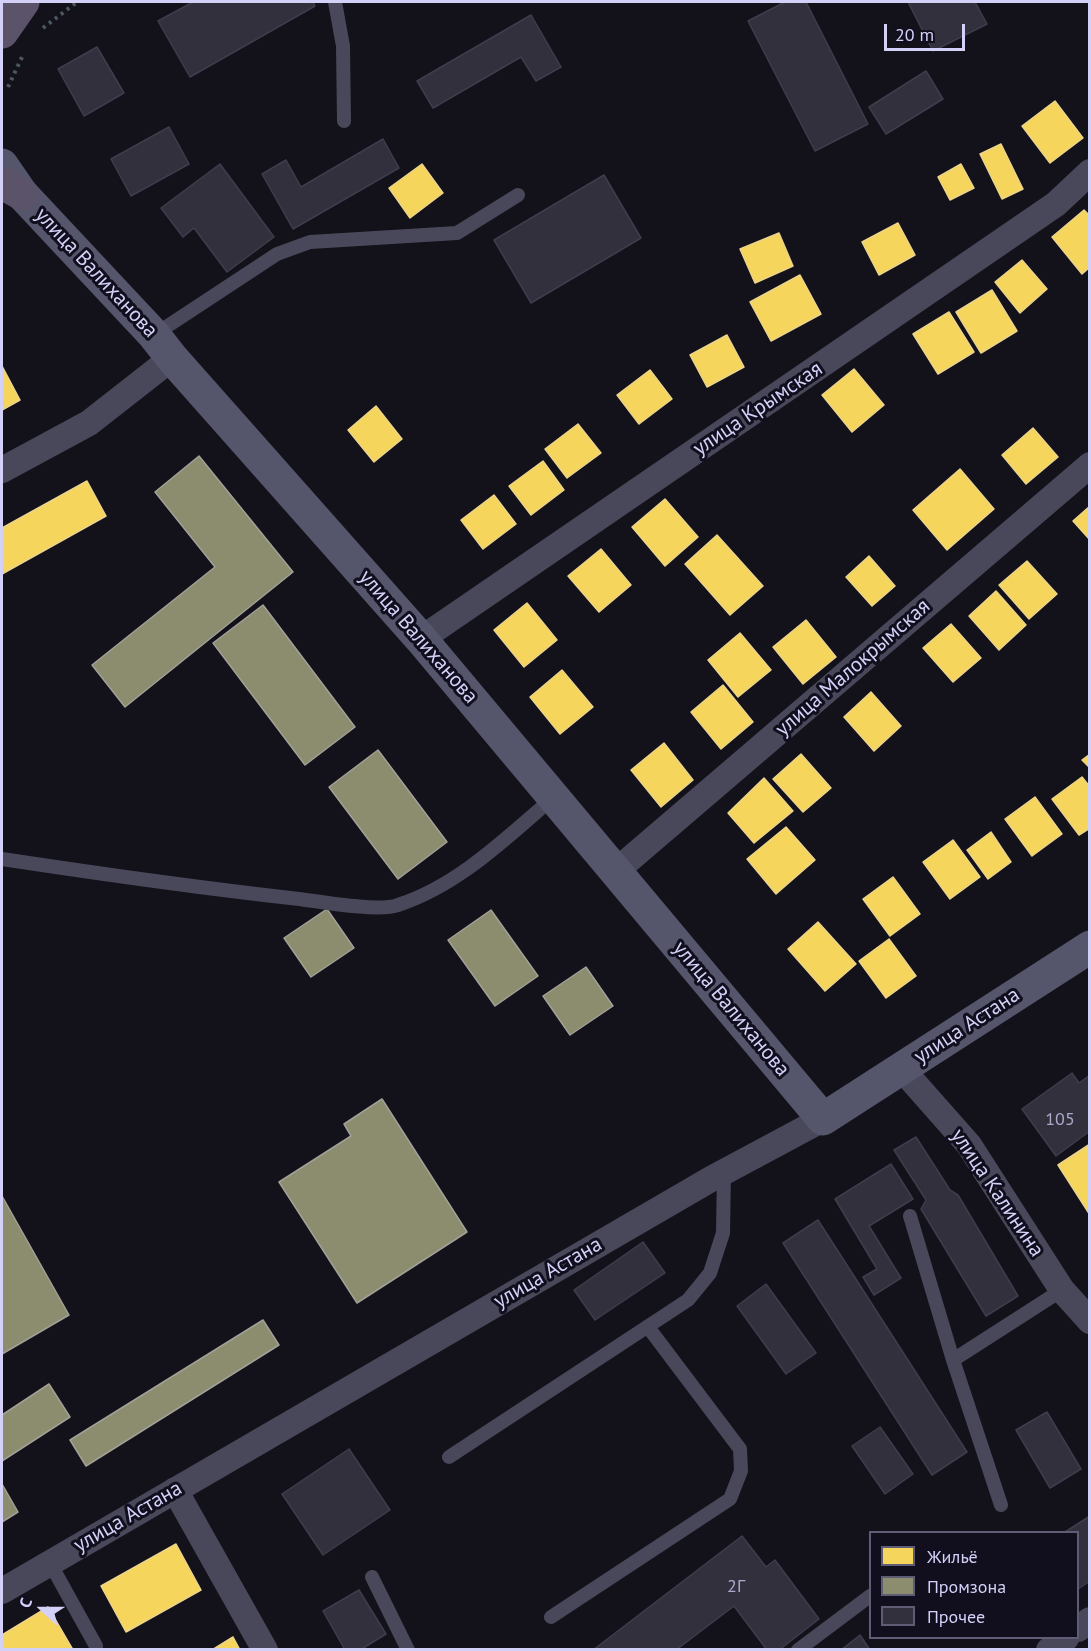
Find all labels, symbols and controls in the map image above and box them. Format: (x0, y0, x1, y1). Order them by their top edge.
scale bar (887, 12, 968, 50)
text: 20 m (895, 23, 934, 46)
street label: улица Валиханова (29, 203, 163, 343)
street label: улица Крымская (689, 356, 827, 462)
street label: улица Валиханова (353, 565, 483, 709)
street label: улица Малокрымская (771, 594, 935, 742)
street label: улица Валиханова (667, 936, 795, 1082)
street label: улица Астана (910, 983, 1024, 1069)
house number: 105 (1045, 1109, 1075, 1131)
street label: улица Калинина (945, 1124, 1049, 1262)
street label: улица Астана (489, 1232, 607, 1314)
street label: улица Астана (69, 1476, 187, 1558)
legend (869, 1531, 1079, 1639)
text: Жильё (927, 1545, 978, 1568)
text: Промзона (927, 1575, 1006, 1598)
house number: 2Г (727, 1576, 745, 1598)
north arrow (12, 1579, 72, 1639)
text: С (14, 1595, 36, 1610)
text: Прочее (927, 1605, 985, 1628)

